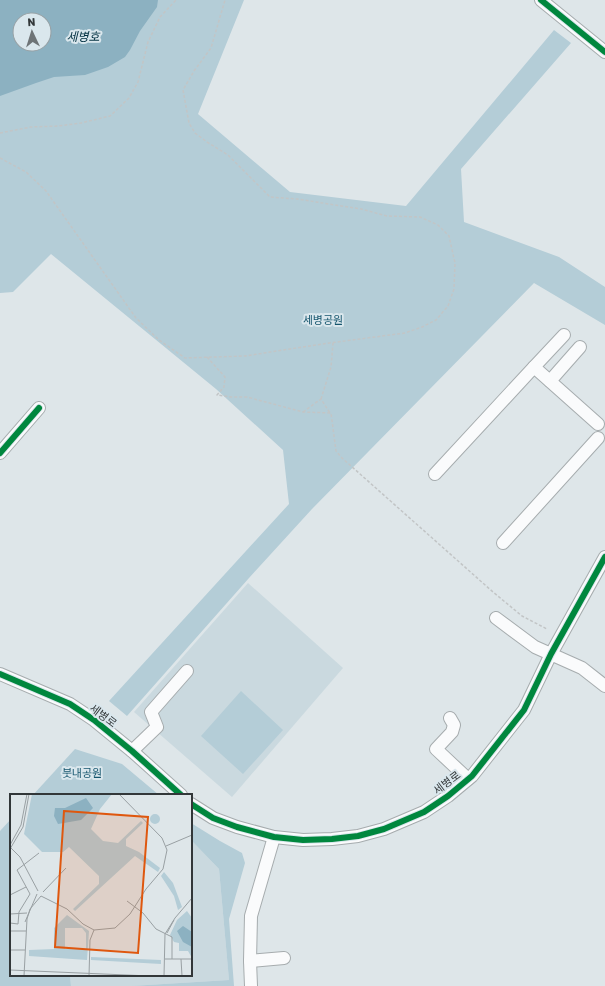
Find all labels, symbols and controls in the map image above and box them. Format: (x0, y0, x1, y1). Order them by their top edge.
north arrow (12, 12, 52, 52)
text: N (27, 16, 36, 29)
water label: 세병호 (66, 30, 101, 44)
park label: 세병공원 (303, 314, 343, 327)
street label: 세병로 (87, 702, 119, 730)
park label: 붓내공원 (62, 767, 102, 780)
street label: 세병로 (431, 769, 463, 797)
inset map (10, 794, 192, 976)

